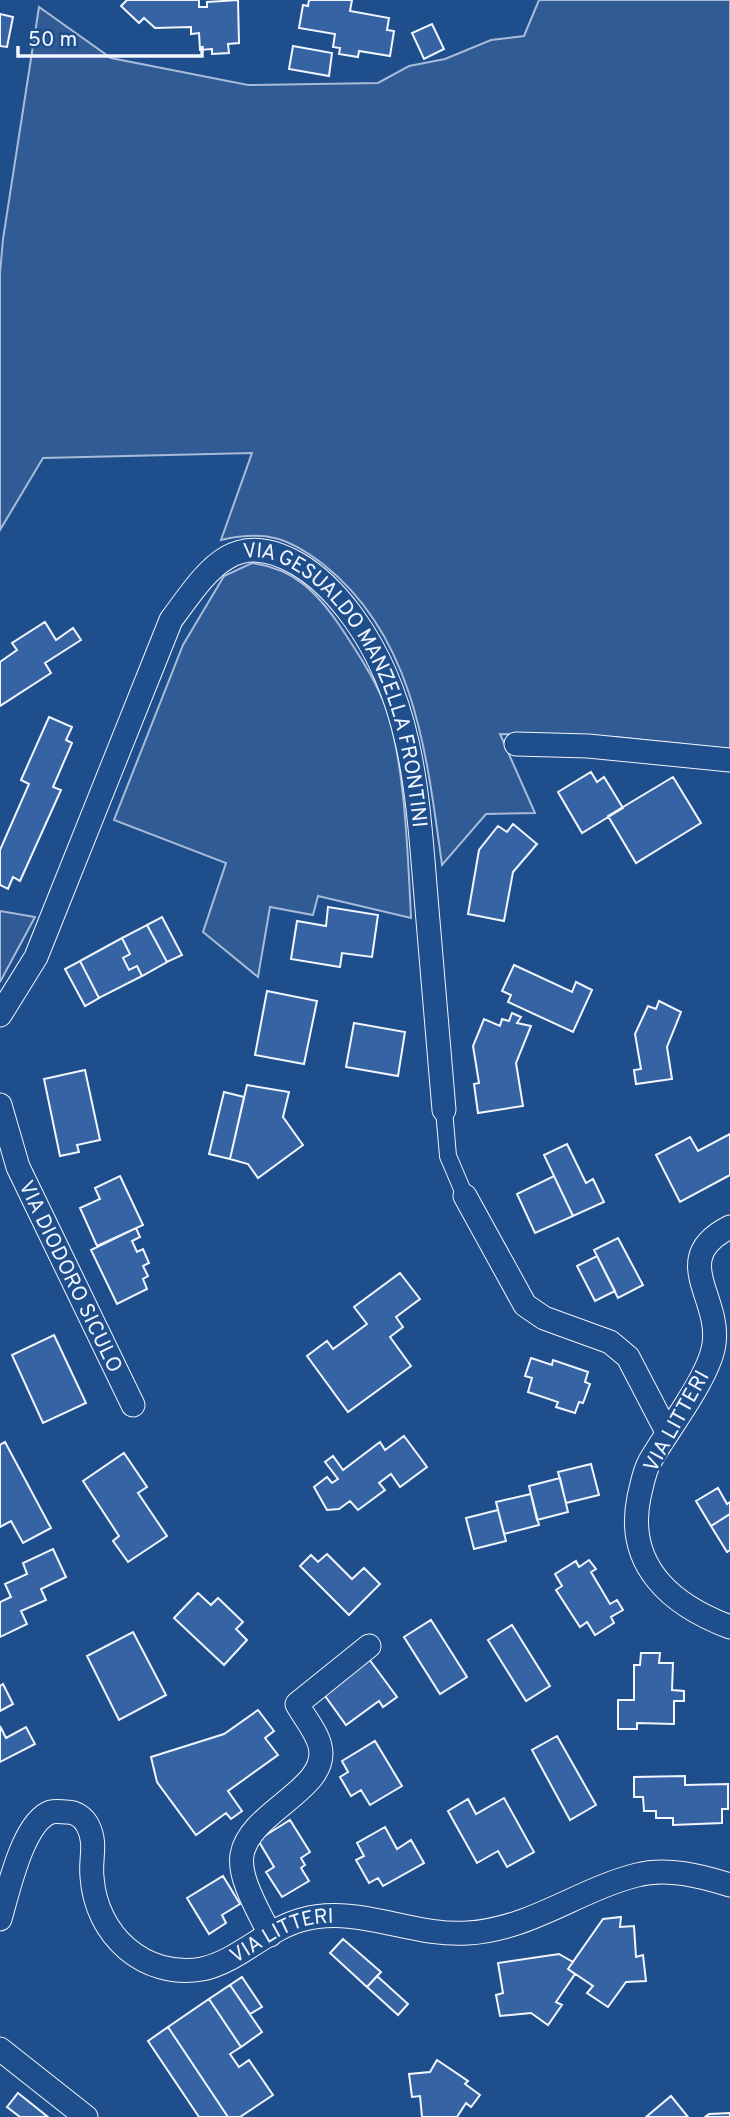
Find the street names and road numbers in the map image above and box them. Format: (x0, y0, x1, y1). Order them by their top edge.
street label: VIA GESUALDO MANZELLA FRONTINI (242, 538, 432, 829)
street label: VIA DIODORO SICULO (12, 1176, 127, 1378)
street label: VIA LITTERI (638, 1366, 716, 1477)
street label: VIA LITTERI (226, 1904, 334, 1971)

